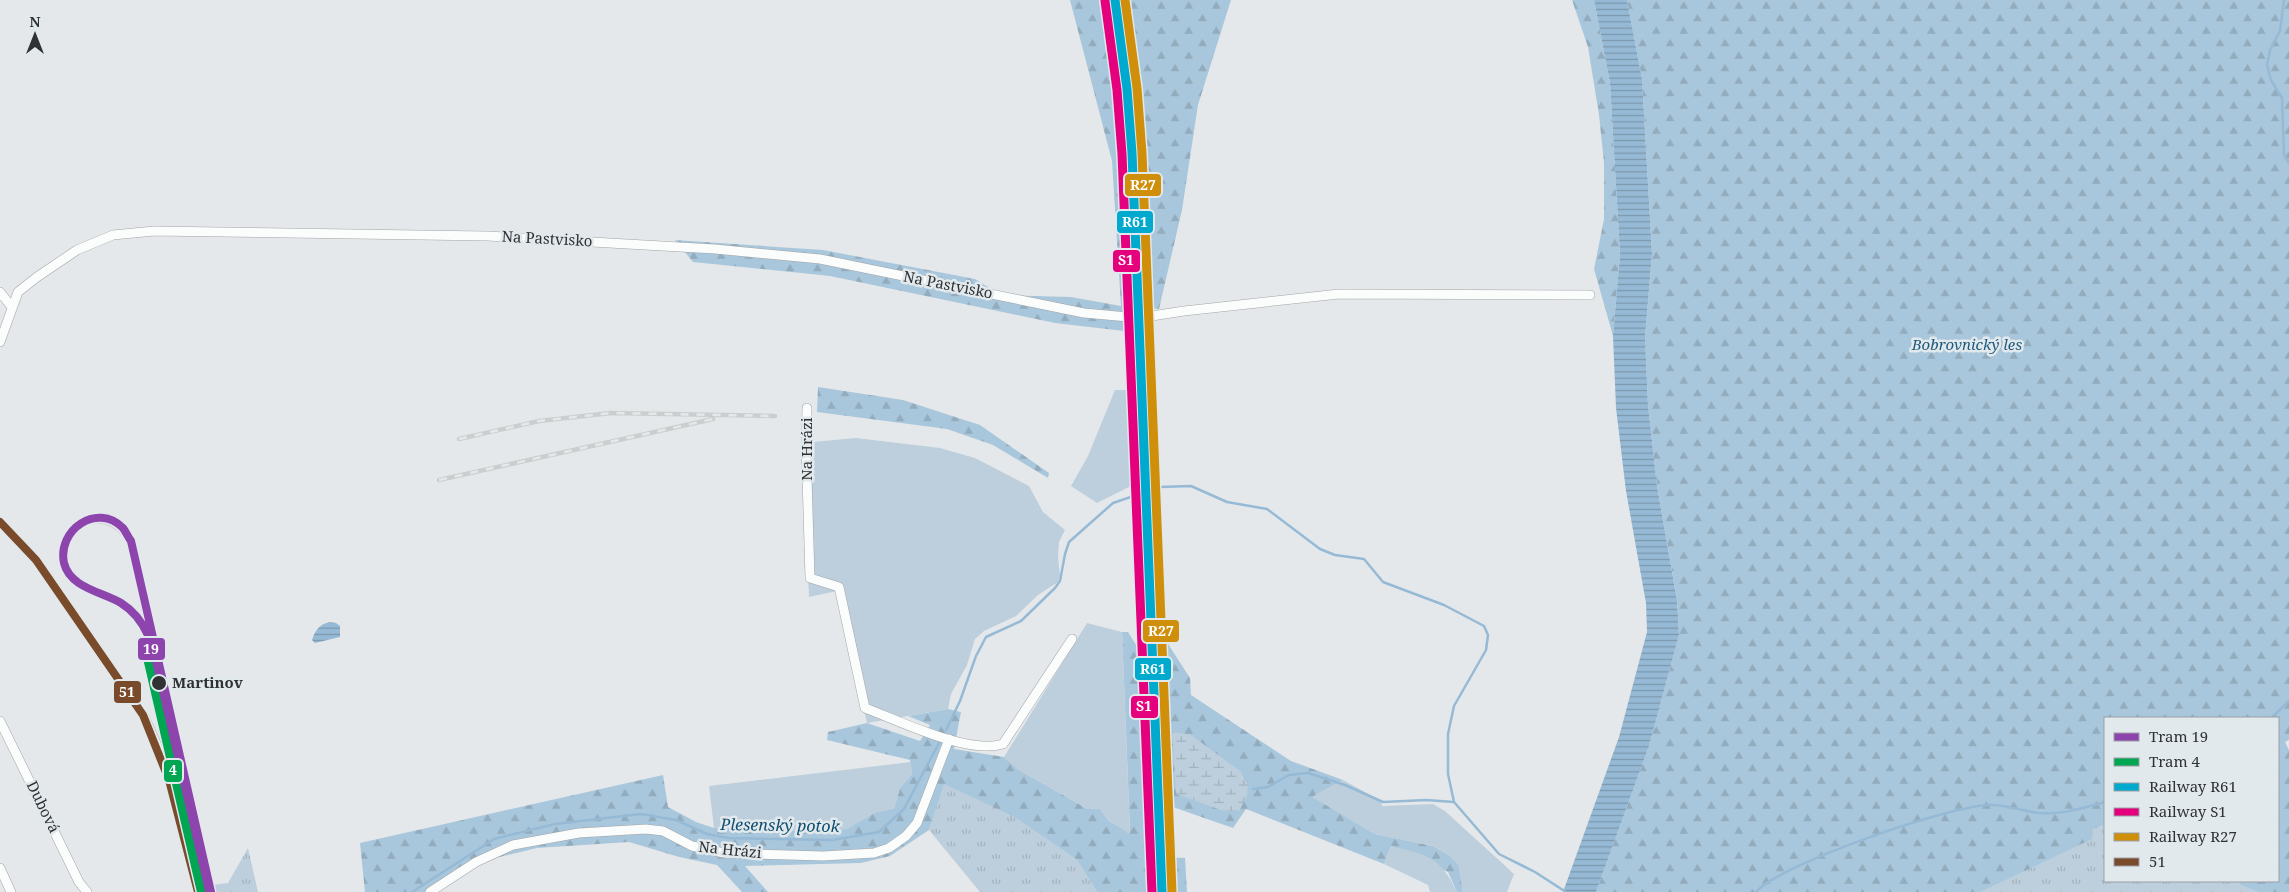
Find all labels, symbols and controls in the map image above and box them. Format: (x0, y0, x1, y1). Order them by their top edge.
north arrow (10, 10, 60, 60)
text: N (29, 12, 41, 31)
line badge: R27 (1124, 173, 1162, 197)
text: R27 (1130, 175, 1156, 194)
line badge: R61 (1116, 210, 1154, 234)
text: R61 (1122, 212, 1148, 231)
street label: Na Pastvisko (501, 226, 593, 250)
line badge: S1 (1112, 249, 1141, 273)
text: S1 (1118, 250, 1134, 269)
street label: Na Pastvisko (902, 266, 995, 302)
park label: Bobrovnický les (1911, 334, 2022, 354)
street label: Na Hrázi (796, 417, 816, 481)
line badge: R27 (1142, 619, 1180, 643)
text: R27 (1148, 621, 1174, 640)
line badge: 19 (137, 637, 166, 661)
text: 19 (143, 639, 159, 658)
line badge: R61 (1134, 657, 1172, 681)
text: R61 (1140, 659, 1166, 678)
place label: Martinov (172, 672, 244, 692)
marker: Martinov (150, 674, 168, 692)
line badge: 51 (113, 680, 142, 704)
text: 51 (119, 682, 135, 701)
line badge: S1 (1130, 695, 1159, 719)
text: S1 (1136, 696, 1152, 715)
legend (2104, 717, 2279, 882)
text: Tram 19 (2149, 726, 2208, 746)
text: Tram 4 (2149, 751, 2200, 771)
line badge: 4 (163, 759, 183, 783)
text: 4 (169, 760, 177, 779)
text: Railway R61 (2149, 776, 2237, 796)
street label: Dubová (23, 777, 65, 836)
text: Railway S1 (2149, 801, 2227, 821)
water label: Plesenský potok (719, 813, 841, 837)
text: Railway R27 (2149, 826, 2237, 846)
street label: Na Hrázi (698, 836, 763, 862)
text: 51 (2149, 851, 2166, 871)

